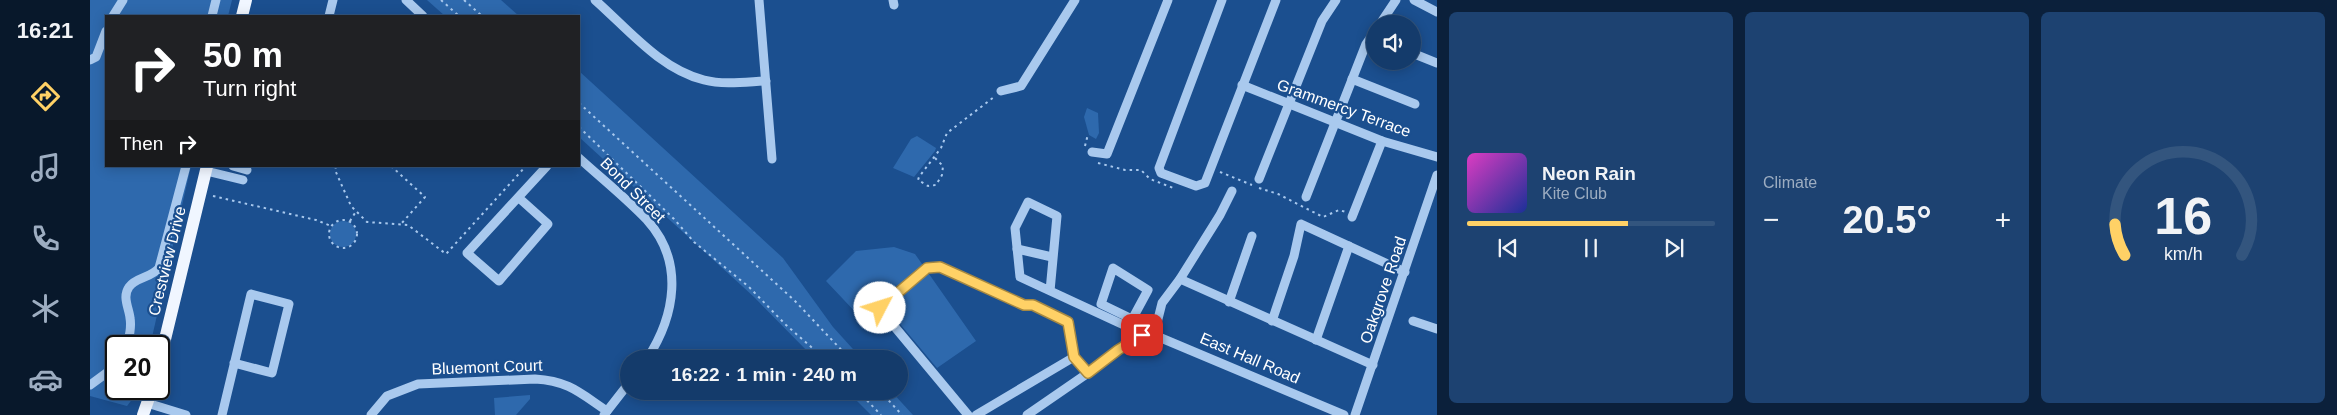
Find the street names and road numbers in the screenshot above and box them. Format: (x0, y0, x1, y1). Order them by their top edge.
street label: Grammercy Terrace (1275, 76, 1413, 140)
street label: Bond Street (597, 154, 669, 226)
street label: Crestview Drive (145, 205, 189, 317)
street label: Oakgrove Road (1357, 234, 1409, 346)
street label: East Hall Road (1198, 329, 1302, 387)
street label: Bluemont Court (431, 357, 543, 377)

